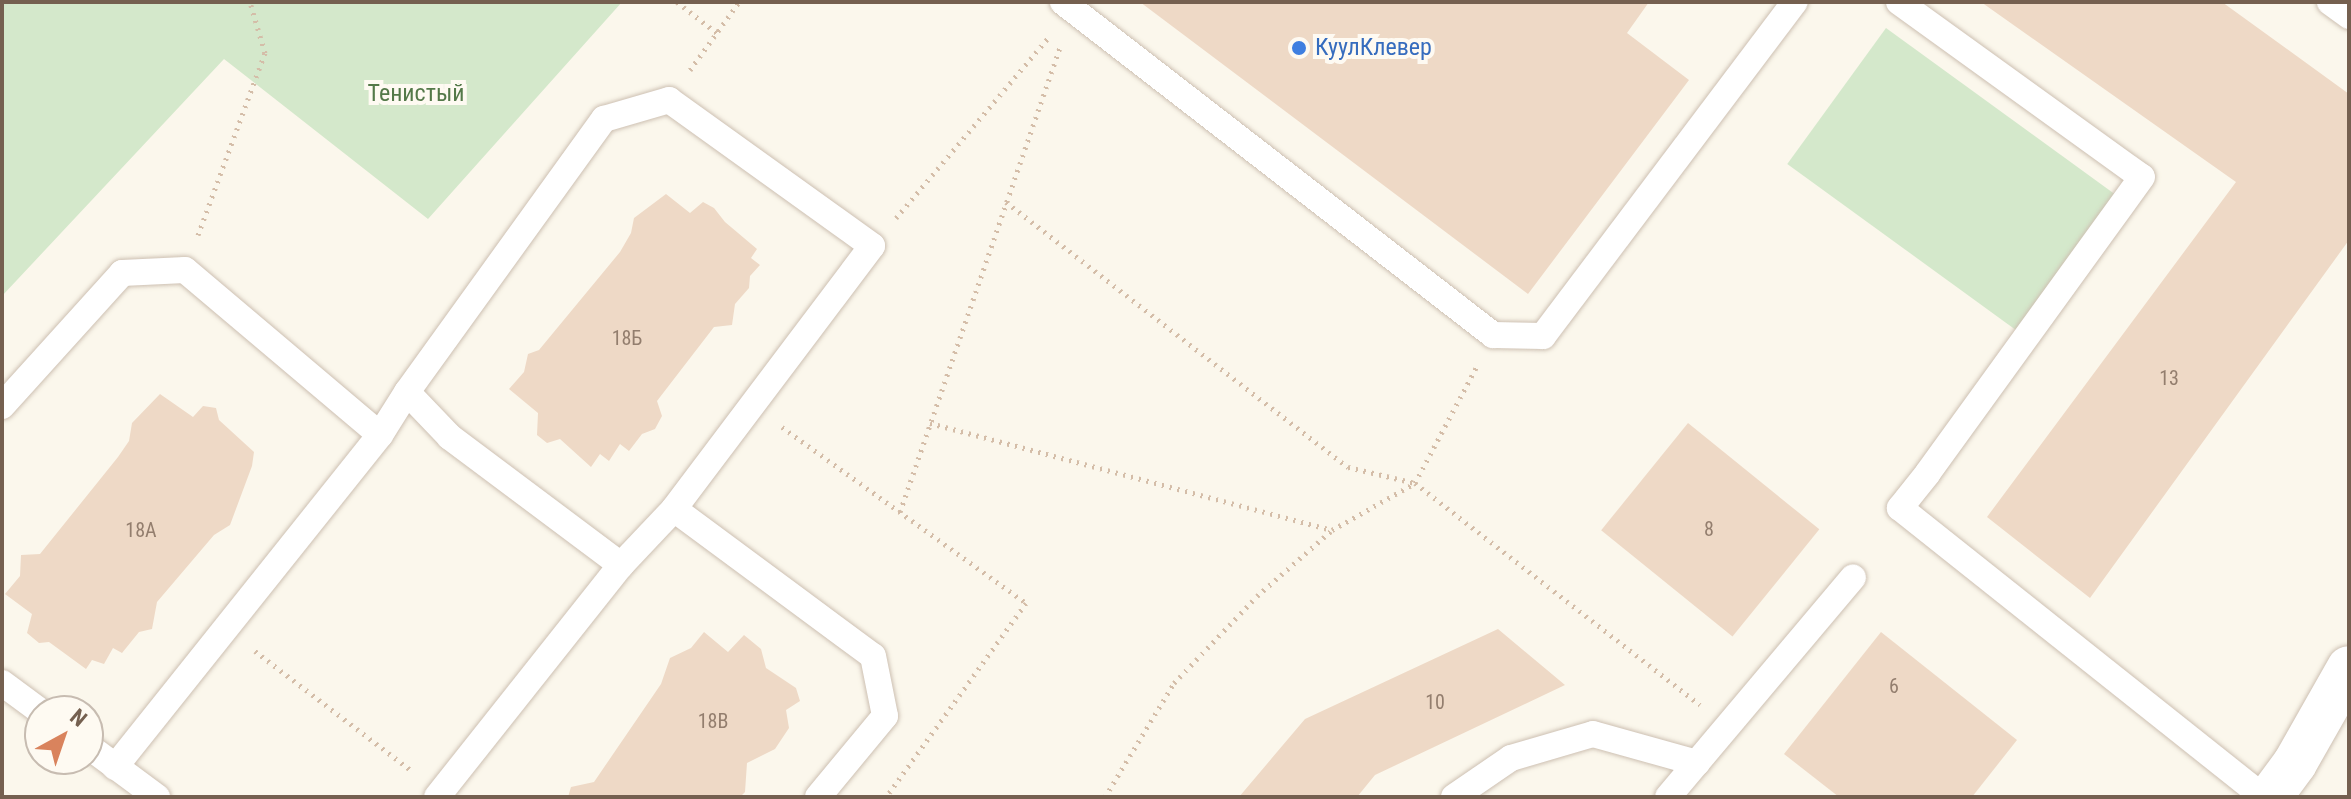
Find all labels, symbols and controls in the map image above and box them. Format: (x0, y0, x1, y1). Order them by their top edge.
place label: КуулКлевер (1315, 34, 1432, 62)
marker: КуулКлевер (1290, 39, 1308, 57)
park label: Тенистый (368, 80, 464, 108)
house number: 18Б (612, 326, 642, 350)
house number: 13 (2159, 366, 2179, 390)
house number: 8 (1704, 517, 1714, 541)
house number: 18А (125, 518, 157, 542)
house number: 6 (1889, 674, 1899, 698)
house number: 10 (1425, 690, 1445, 714)
north arrow (24, 695, 104, 775)
text: N (65, 704, 92, 732)
house number: 18В (698, 709, 728, 733)

